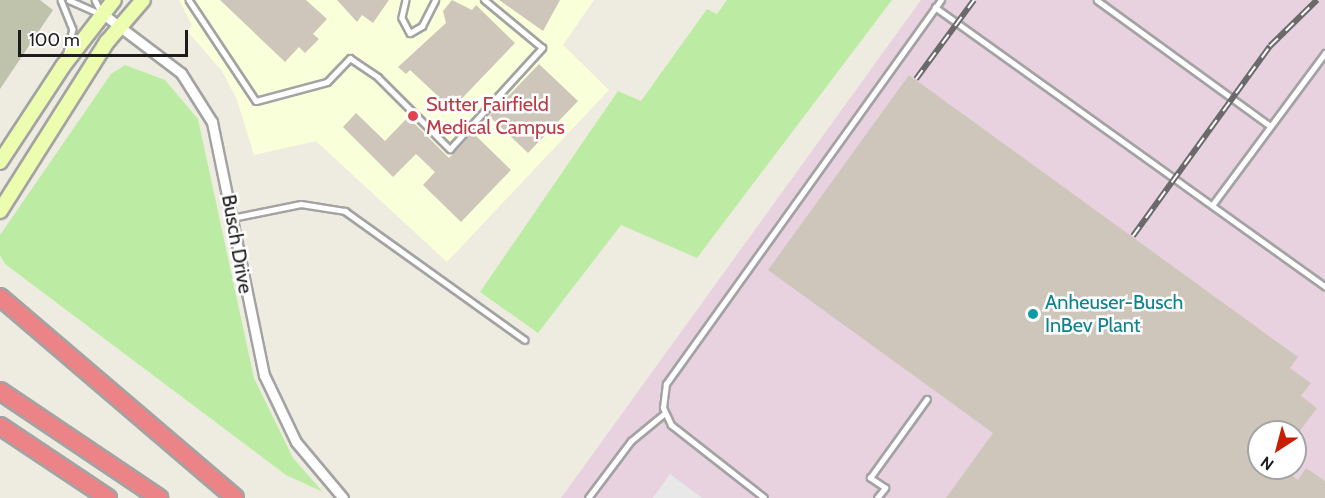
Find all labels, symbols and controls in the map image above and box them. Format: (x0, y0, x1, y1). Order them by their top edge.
scale bar (21, 18, 190, 56)
text: 100 m (29, 29, 80, 51)
place label: Sutter Fairfield Medical Campus (426, 92, 565, 139)
marker: Sutter Fairfield Medical Campus (404, 107, 422, 125)
street label: Busch Drive (217, 193, 257, 295)
place label: Anheuser-Busch InBev Plant (1045, 290, 1183, 337)
marker: Anheuser-Busch InBev Plant (1026, 307, 1040, 321)
north arrow (1247, 420, 1307, 480)
text: N (1257, 452, 1277, 474)

